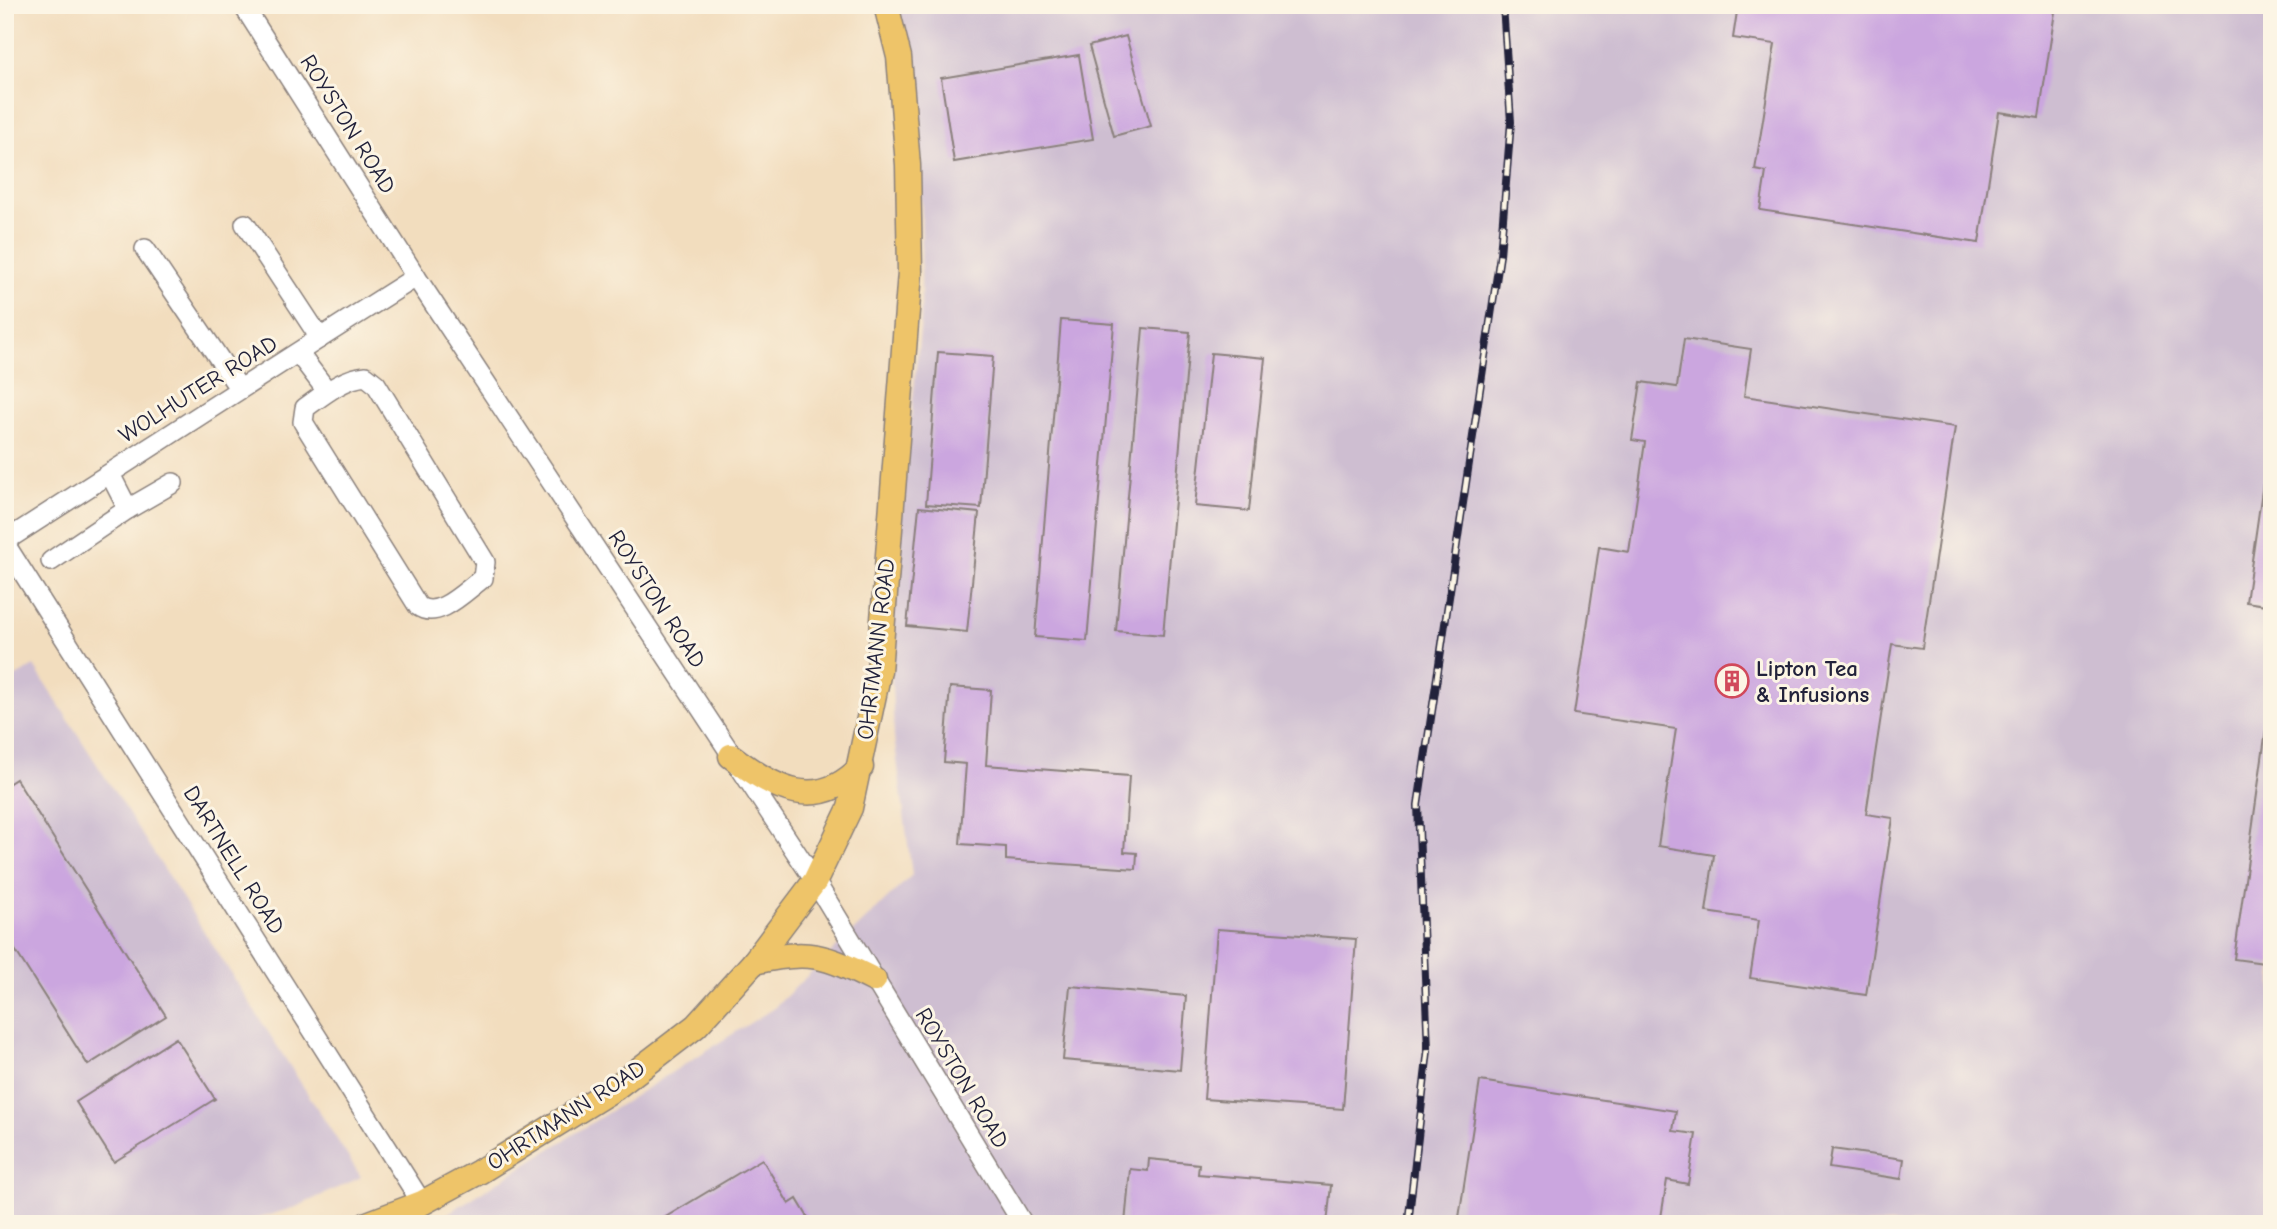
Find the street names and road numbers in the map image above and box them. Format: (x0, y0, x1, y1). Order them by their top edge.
street label: ROYSTON ROAD (294, 50, 402, 198)
street label: WOLHUTER ROAD (114, 329, 282, 449)
street label: ROYSTON ROAD (602, 525, 712, 673)
street label: OHRTMANN ROAD (851, 557, 901, 741)
street label: DARTNELL ROAD (178, 781, 290, 939)
street label: ROYSTON ROAD (910, 1003, 1014, 1153)
street label: OHRTMANN ROAD (482, 1054, 650, 1176)

